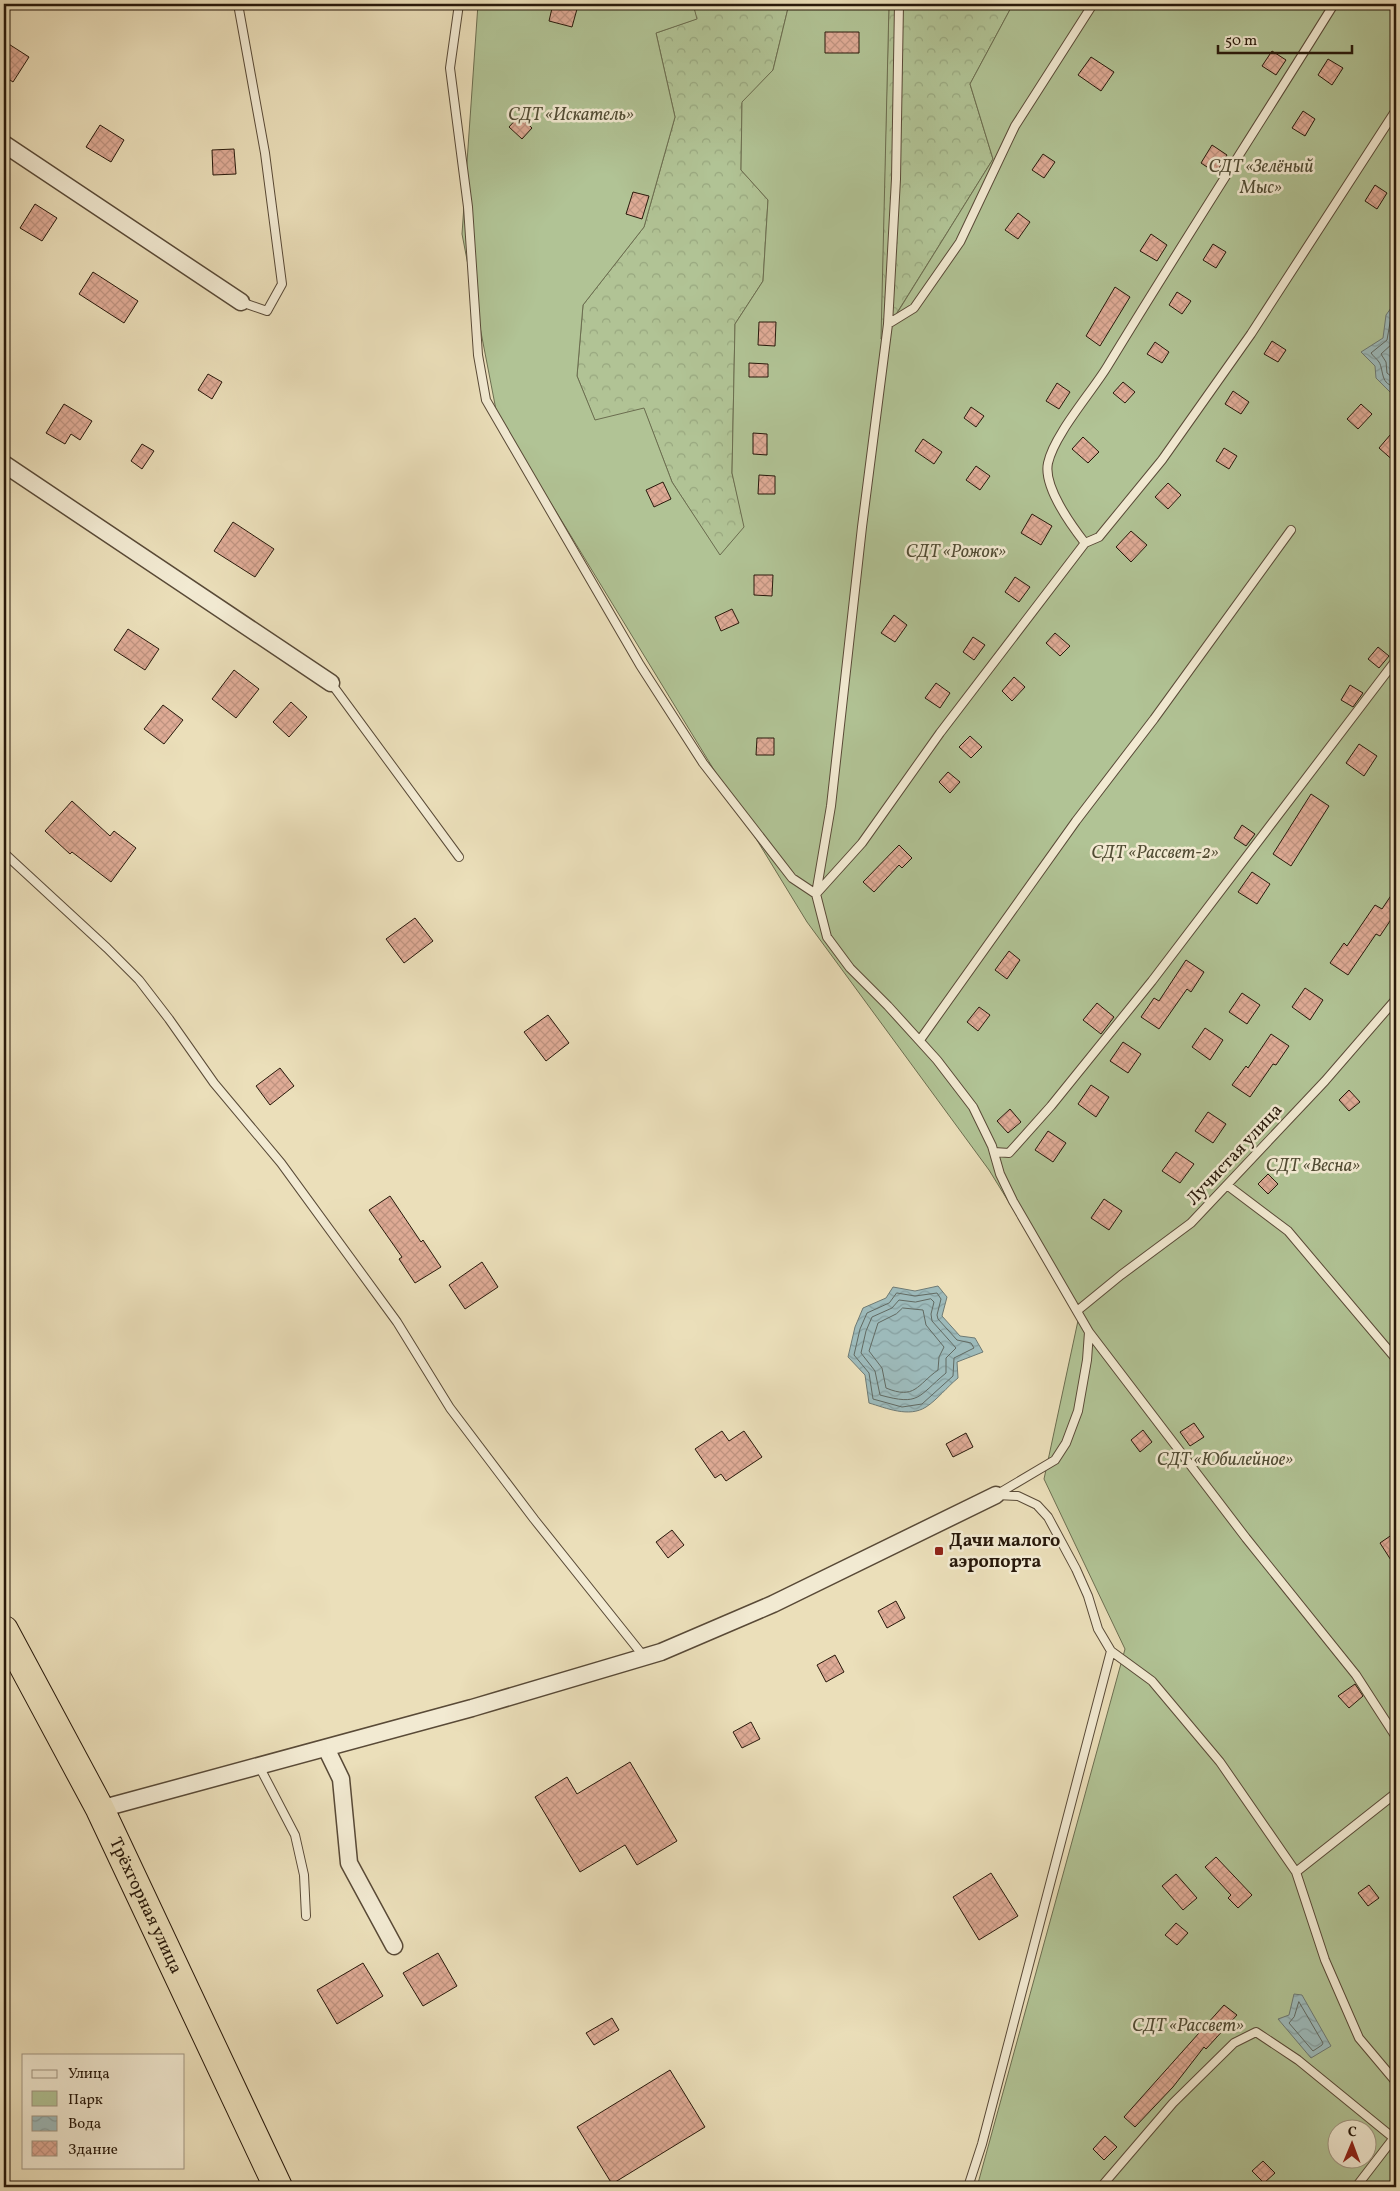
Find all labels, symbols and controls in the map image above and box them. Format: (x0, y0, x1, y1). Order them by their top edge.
scale bar (1218, 22, 1351, 54)
text: 50 m (1225, 31, 1257, 52)
park label: СДТ «Искатель» (508, 103, 634, 128)
park label: СДТ «Зелёный Мыс» (1209, 155, 1313, 201)
park label: СДТ «Рожок» (906, 540, 1006, 565)
park label: СДТ «Рассвет-2» (1091, 841, 1219, 866)
street label: Лучистая улица (1181, 1099, 1289, 1211)
park label: СДТ «Весна» (1266, 1154, 1360, 1179)
park label: СДТ «Юбилейное» (1157, 1448, 1293, 1473)
place label: Дачи малого аэропорта (949, 1529, 1060, 1575)
marker: Дачи малого аэропорта (933, 1545, 945, 1557)
street label: Трёхгорная улица (103, 1833, 188, 1978)
park label: СДТ «Рассвет» (1132, 2014, 1244, 2039)
legend (22, 2054, 185, 2168)
text: Улица (68, 2064, 110, 2085)
text: Парк (68, 2090, 103, 2111)
text: Вода (68, 2114, 101, 2135)
north arrow (1328, 2118, 1378, 2168)
text: С (1348, 2123, 1357, 2142)
text: Здание (68, 2140, 118, 2161)

